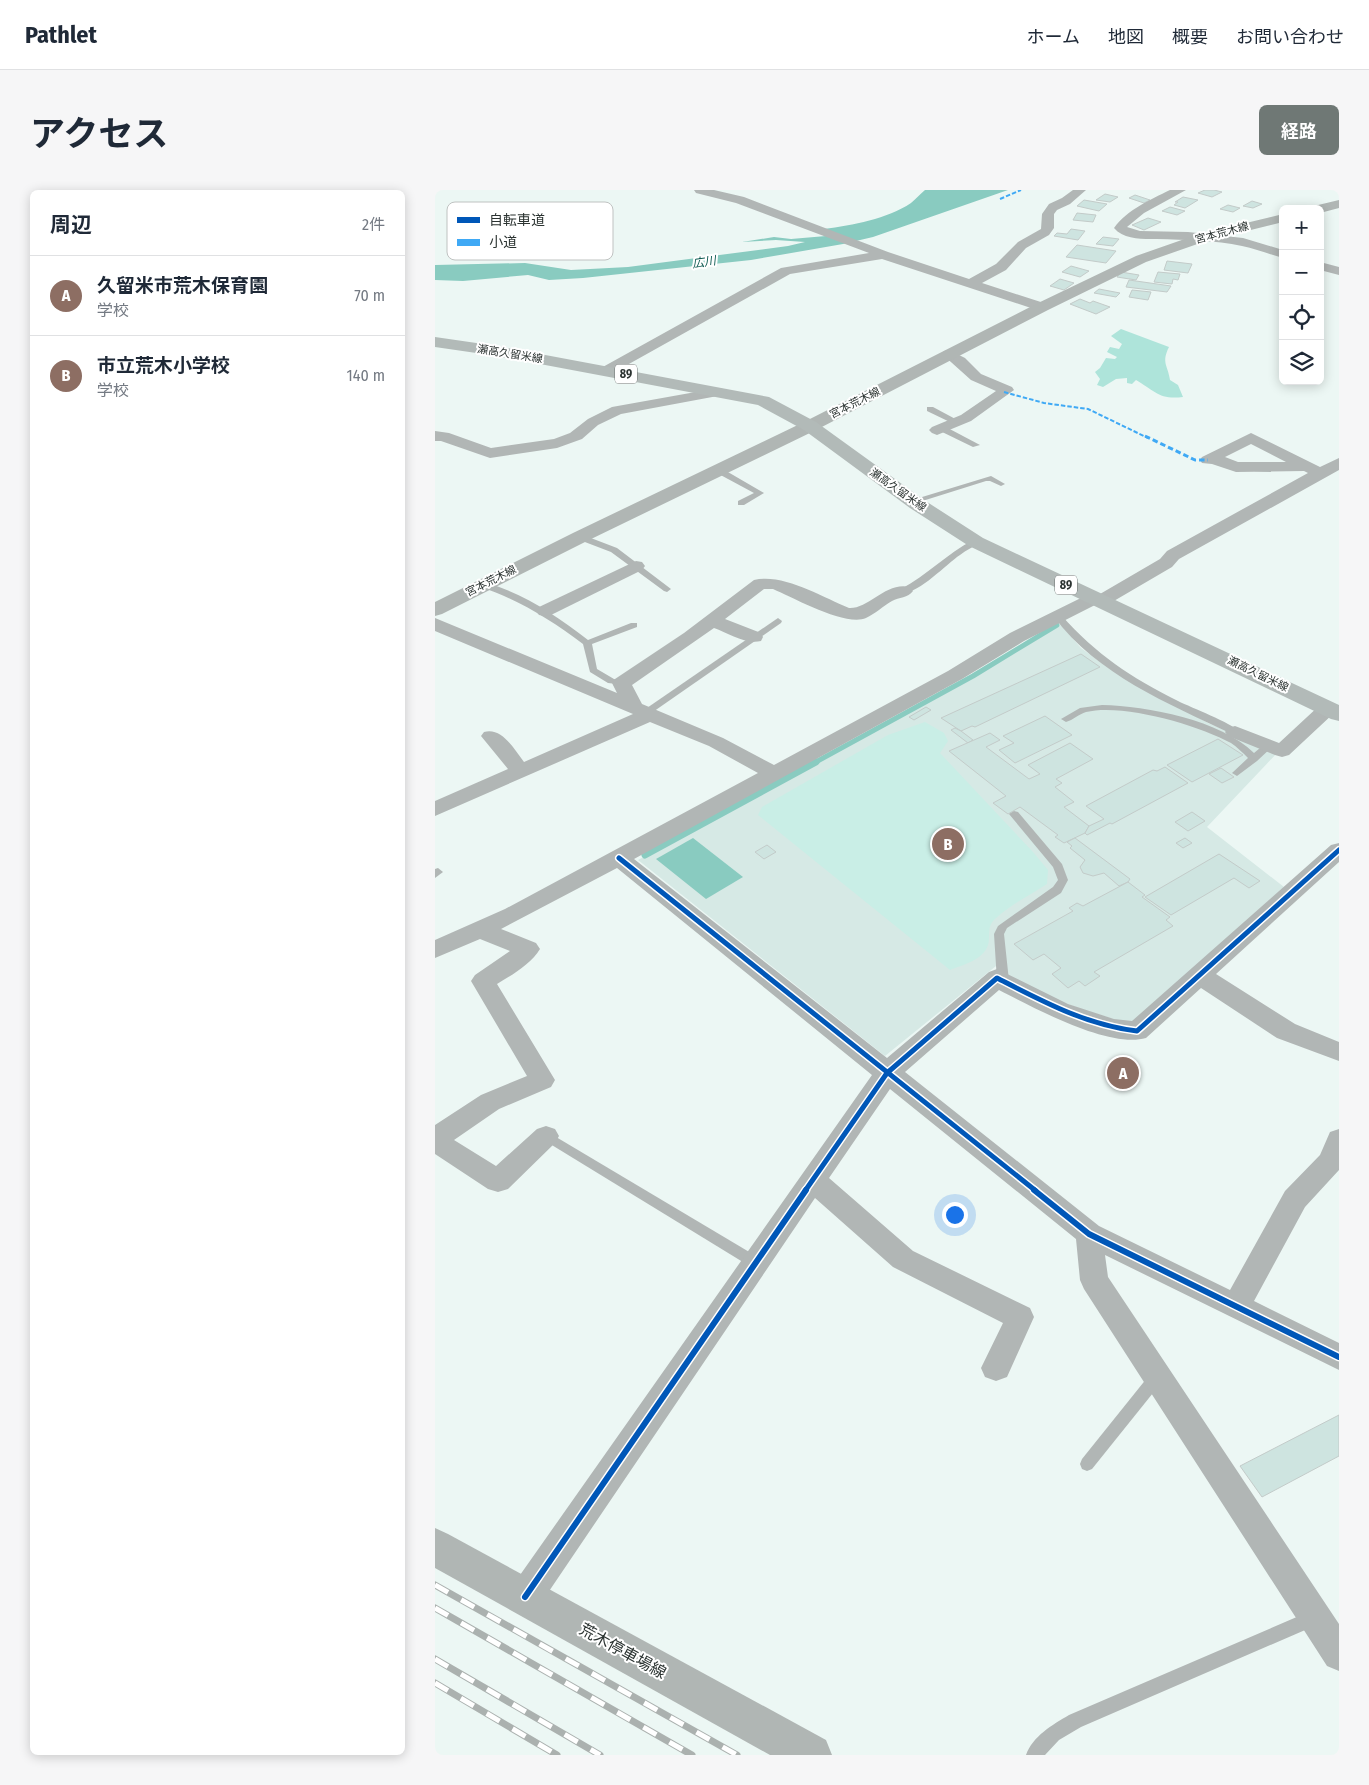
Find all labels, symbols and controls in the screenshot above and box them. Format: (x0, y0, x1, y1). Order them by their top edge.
text: Pathlet (25, 21, 97, 49)
text: ホーム (1027, 26, 1080, 48)
text: 地図 (1108, 26, 1144, 48)
text: 概要 (1172, 26, 1208, 48)
text: お問い合わせ (1236, 26, 1344, 48)
button: 経路 (1259, 105, 1339, 155)
text: アクセス (30, 113, 168, 155)
legend (447, 202, 613, 260)
map controls (1279, 205, 1324, 385)
button: + (1279, 205, 1324, 250)
text: 周辺 (50, 212, 92, 238)
text: 自転車道 (489, 212, 545, 229)
text: 2件 (362, 215, 385, 234)
street label: 宮本荒木線 (1194, 220, 1250, 246)
text: 小道 (489, 234, 517, 251)
button: − (1279, 250, 1324, 295)
water label: 広川 (691, 253, 719, 271)
text: 久留米市荒木保育園 (97, 274, 268, 297)
text: A (62, 286, 70, 305)
text: 70 m (354, 286, 385, 305)
button: locate (1279, 295, 1324, 340)
text: 学校 (97, 301, 129, 320)
button: layers (1279, 340, 1324, 385)
street label: 瀬高久留米線 (476, 342, 544, 366)
text: 市立荒木小学校 (97, 354, 230, 377)
road number: 89 (615, 364, 637, 383)
text: B (62, 366, 70, 385)
text: 140 m (347, 366, 385, 385)
text: 学校 (97, 381, 129, 400)
street label: 宮本荒木線 (828, 385, 882, 421)
street label: 瀬高久留米線 (867, 466, 929, 514)
street label: 宮本荒木線 (464, 563, 518, 599)
road number: 89 (1055, 576, 1077, 594)
street label: 瀬高久留米線 (1225, 654, 1291, 694)
pin: B (932, 825, 964, 863)
pin: A (1107, 1054, 1139, 1092)
your location (942, 1202, 968, 1228)
street label: 荒木停車場線 (576, 1619, 670, 1683)

